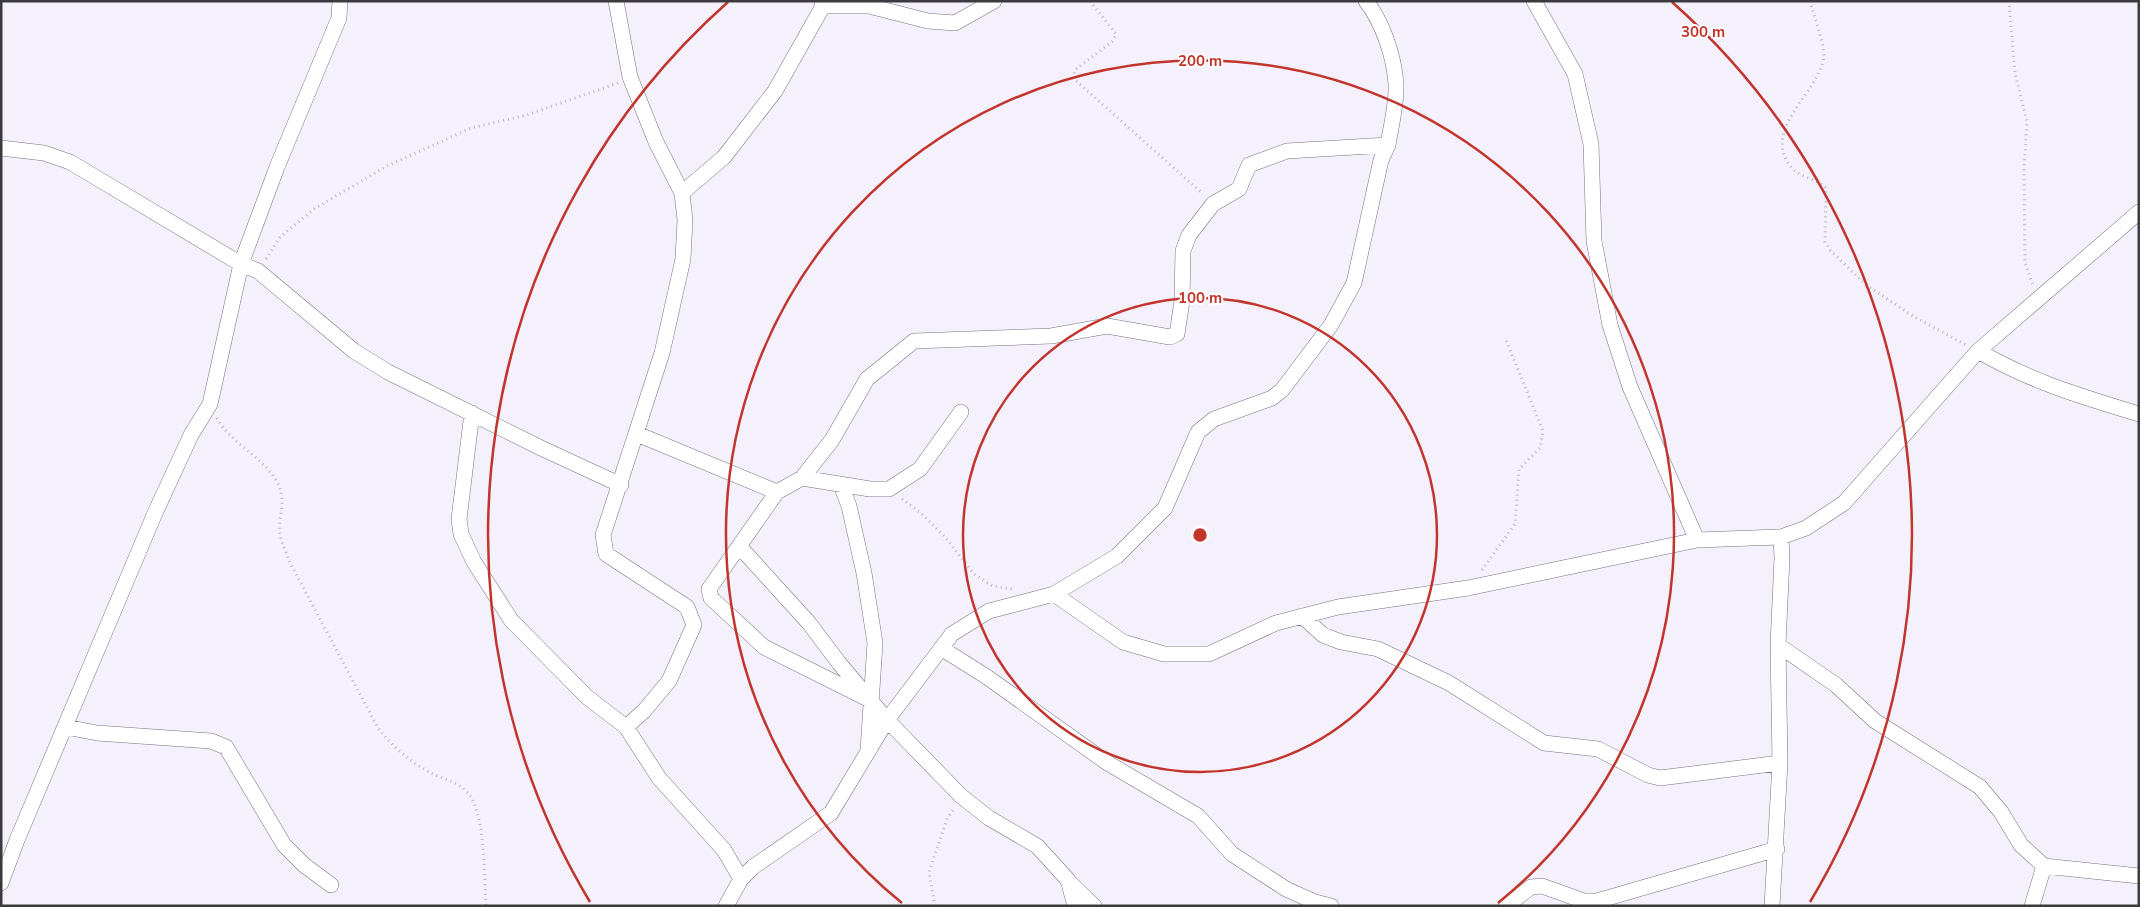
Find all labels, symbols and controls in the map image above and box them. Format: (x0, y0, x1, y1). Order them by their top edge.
text: 300 m (1681, 22, 1725, 42)
text: 200 m (1178, 51, 1222, 71)
text: 100 m (1178, 288, 1222, 308)
centre of rings (1191, 526, 1209, 544)

